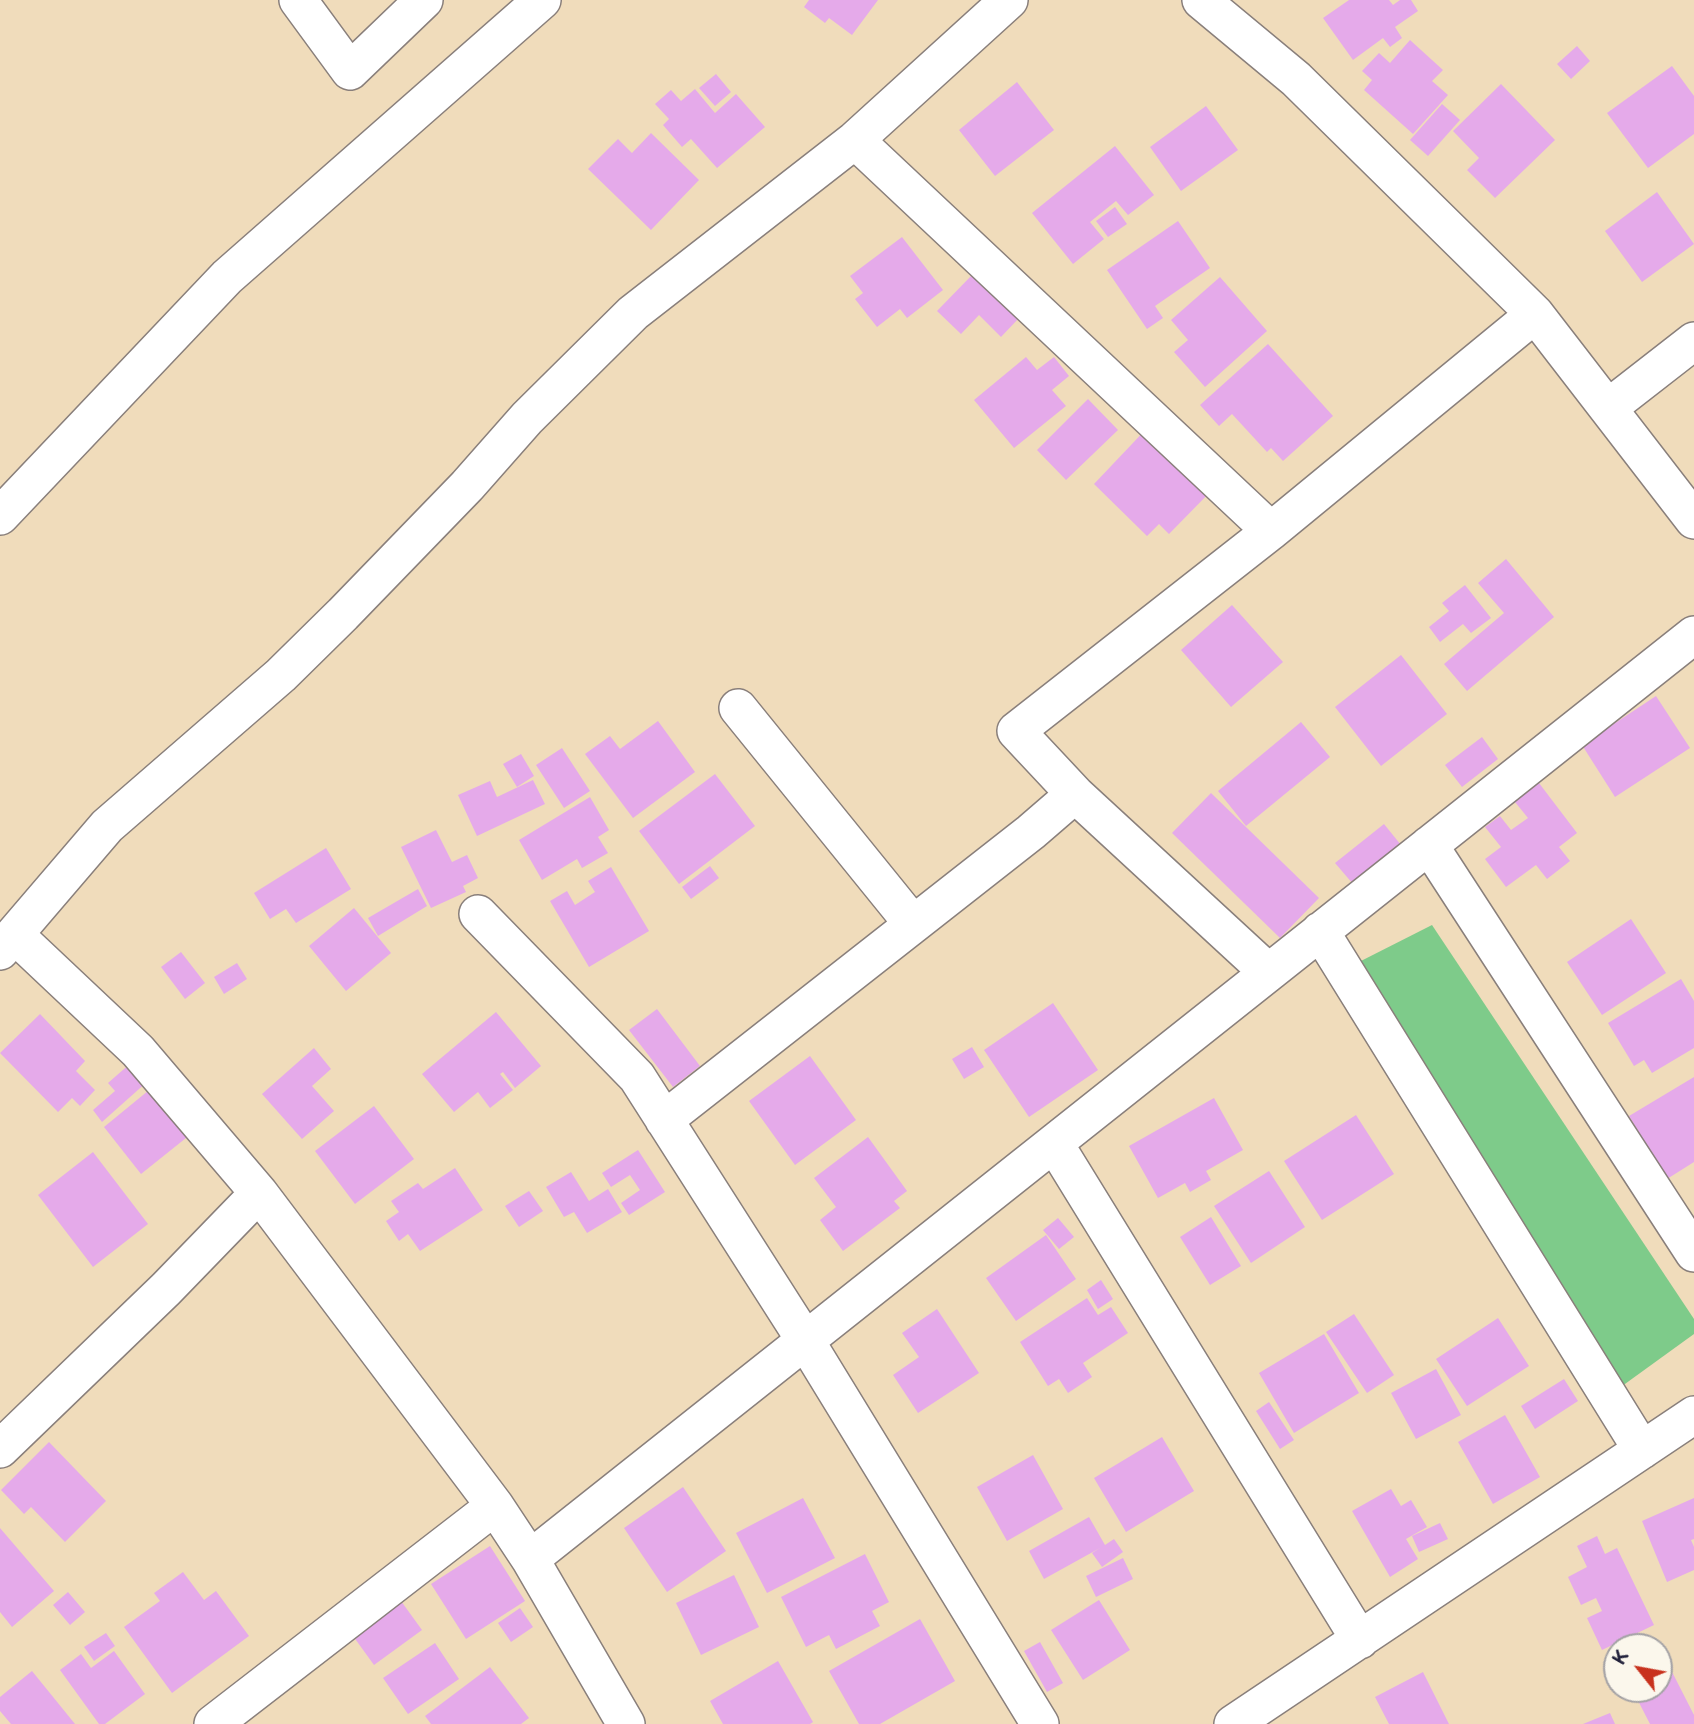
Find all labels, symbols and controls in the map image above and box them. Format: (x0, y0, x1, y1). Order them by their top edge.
north arrow (1603, 1633, 1673, 1703)
text: K (1608, 1647, 1634, 1669)

